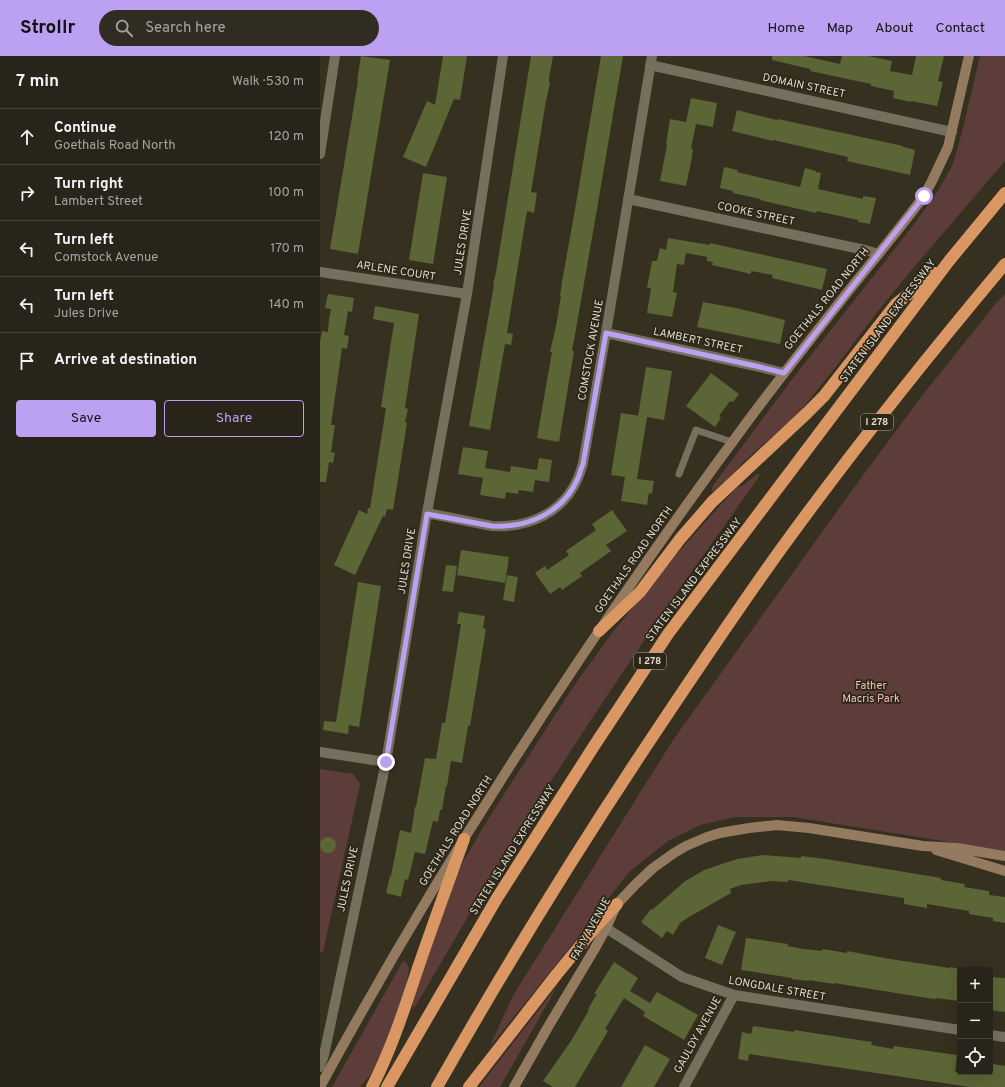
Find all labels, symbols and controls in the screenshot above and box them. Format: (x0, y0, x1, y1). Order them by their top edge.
search box (99, 10, 379, 46)
text: Strollr (20, 16, 75, 40)
icon: search (113, 17, 135, 39)
text: Search here (145, 19, 225, 38)
text: Home (768, 20, 805, 37)
text: Map (827, 20, 853, 37)
text: About (875, 20, 914, 37)
text: Contact (936, 20, 985, 37)
street label: DOMAIN STREET (761, 70, 847, 102)
text: 7 min (16, 71, 59, 93)
text: Walk · 530 m (232, 74, 304, 90)
text: Continue (54, 119, 116, 138)
icon: ahead (16, 126, 38, 148)
text: 120 m (269, 129, 304, 145)
text: Goethals Road North (54, 138, 176, 154)
text: Turn right (54, 175, 123, 194)
icon: right (16, 182, 38, 204)
text: 100 m (268, 185, 304, 201)
route start (915, 187, 933, 205)
text: Lambert Street (54, 194, 143, 210)
street label: COOKE STREET (716, 199, 796, 229)
street label: JULES DRIVE (451, 208, 475, 276)
text: Turn left (54, 231, 114, 250)
icon: left (16, 238, 38, 260)
text: 170 m (270, 241, 304, 257)
street label: GOETHALS ROAD NORTH (781, 245, 873, 353)
text: Comstock Avenue (54, 250, 158, 266)
street label: STATEN ISLAND EXPRESSWAY (837, 256, 939, 386)
street label: ARLENE COURT (355, 258, 437, 284)
text: Turn left (54, 287, 114, 306)
icon: left (16, 294, 38, 316)
text: 140 m (269, 297, 304, 313)
street label: COMSTOCK AVENUE (575, 298, 607, 402)
text: Jules Drive (54, 306, 119, 322)
street label: LAMBERT STREET (652, 325, 744, 357)
icon: arrive (16, 350, 38, 372)
text: Arrive at destination (54, 351, 197, 370)
button: Save (16, 400, 156, 437)
button: Share (164, 400, 304, 437)
road number: I 278 (861, 414, 893, 430)
street label: GOETHALS ROAD NORTH (592, 504, 676, 616)
street label: STATEN ISLAND EXPRESSWAY (643, 515, 745, 645)
street label: JULES DRIVE (395, 527, 419, 595)
road number: I 278 (634, 653, 666, 669)
park label: Father Macris Park (842, 679, 900, 706)
route end (377, 753, 395, 771)
street label: GOETHALS ROAD NORTH (416, 773, 496, 889)
street label: STATEN ISLAND EXPRESSWAY (467, 782, 559, 918)
street label: JULES DRIVE (334, 845, 362, 913)
street label: FAHY AVENUE (568, 895, 614, 963)
map controls (957, 967, 993, 1075)
button: + (957, 967, 993, 1003)
street label: LONGDALE STREET (727, 974, 827, 1004)
street label: GAULDY AVENUE (671, 994, 725, 1076)
button: − (957, 1003, 993, 1039)
button: locate (957, 1039, 993, 1075)

